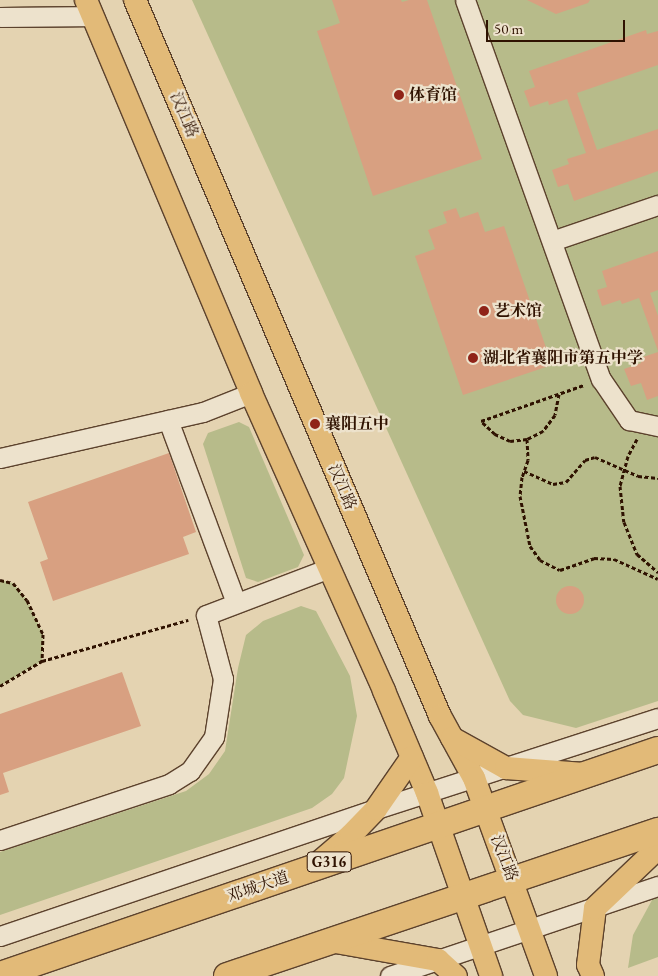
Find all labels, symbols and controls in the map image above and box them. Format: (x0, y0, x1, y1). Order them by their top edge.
scale bar (488, 10, 627, 42)
text: 50 m (494, 19, 523, 38)
place label: 体育馆 (409, 85, 457, 105)
street label: 汉江路 (166, 89, 202, 141)
marker: 体育馆 (393, 89, 405, 101)
place label: 艺术馆 (494, 301, 542, 321)
marker: 艺术馆 (478, 305, 490, 317)
place label: 湖北省襄阳市第五中学 (483, 348, 643, 368)
marker: 湖北省襄阳市第五中学 (467, 352, 479, 364)
place label: 襄阳五中 (325, 414, 389, 434)
marker: 襄阳五中 (309, 418, 321, 430)
street label: 汉江路 (324, 461, 360, 513)
street label: 汉江路 (486, 832, 522, 884)
road number: G316 (306, 850, 352, 874)
street label: 邓城大道 (225, 868, 291, 906)

